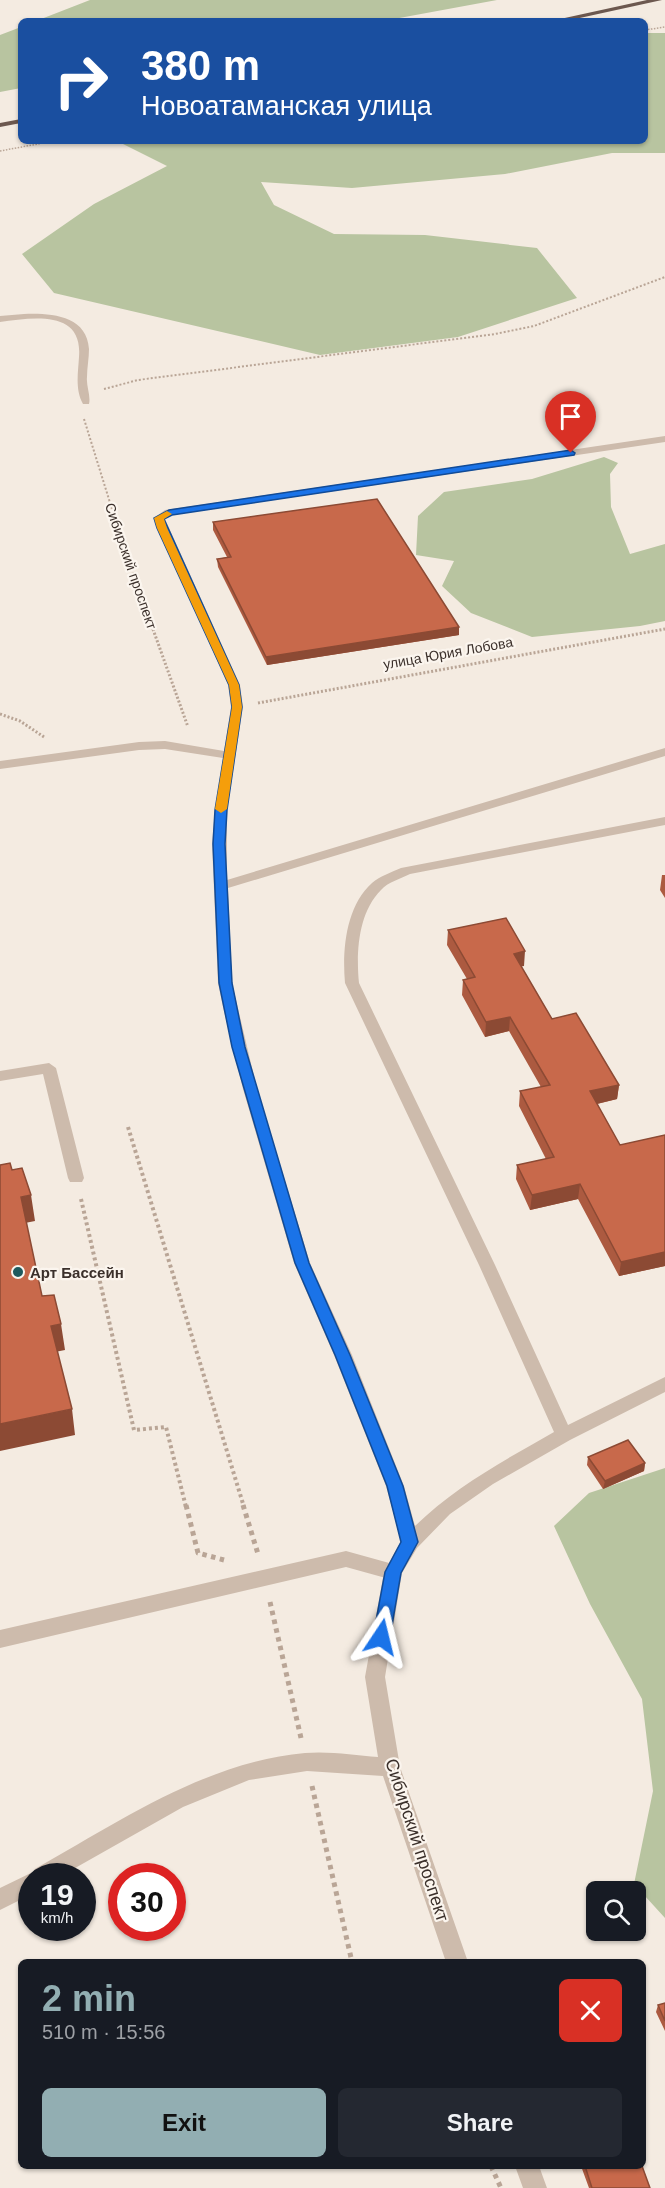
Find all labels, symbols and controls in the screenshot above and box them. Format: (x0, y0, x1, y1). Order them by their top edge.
icon: right (42, 42, 120, 120)
text: 380 m (141, 42, 260, 89)
text: Новоатаманская улица (141, 91, 432, 121)
pin (545, 391, 596, 453)
icon: arrive (554, 400, 587, 433)
street label: Сибирский проспект (102, 501, 160, 632)
street label: улица Юрия Лобова (382, 634, 514, 672)
place label: Арт Бассейн (30, 1264, 124, 1281)
marker: Арт Бассейн (11, 1265, 25, 1279)
position arrow (349, 1605, 413, 1669)
street label: Сибирский проспект (381, 1756, 453, 1924)
speed limit sign: 30 (108, 1863, 186, 1941)
text: 19 (40, 1878, 74, 1911)
map controls (586, 1881, 646, 1941)
button: search (586, 1881, 646, 1941)
text: km/h (41, 1909, 73, 1926)
text: 2 min (42, 1978, 136, 2019)
button: close (559, 1979, 622, 2042)
text: 510 m · 15:56 (42, 2021, 165, 2043)
button: Exit (42, 2088, 326, 2157)
button: Share (338, 2088, 622, 2157)

